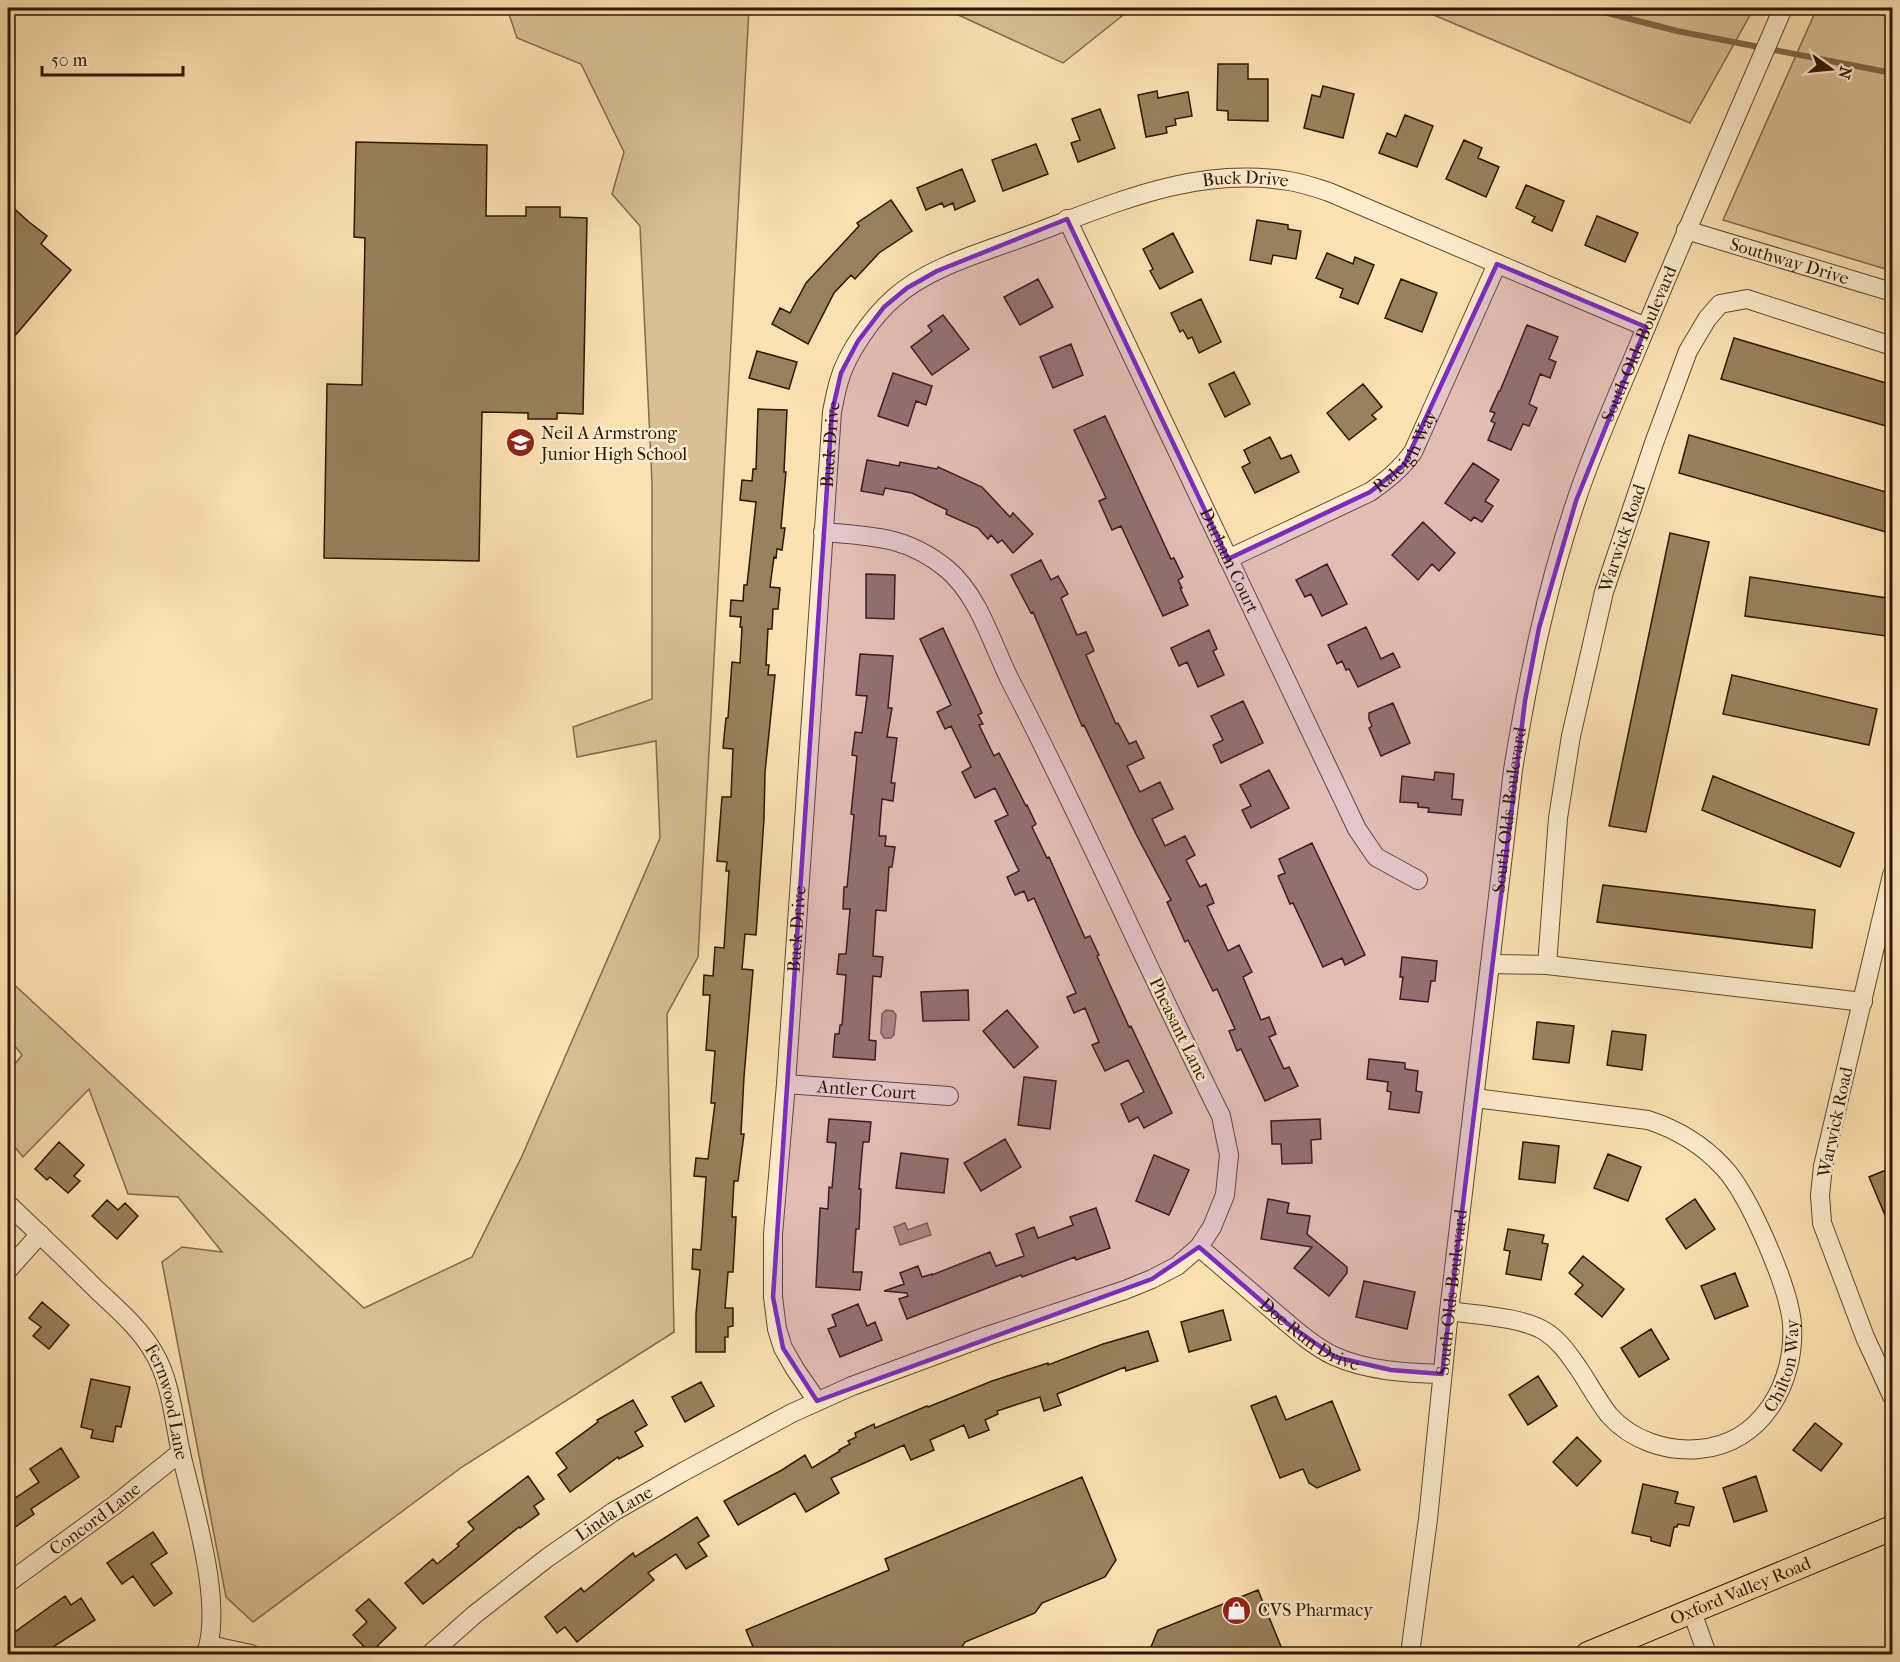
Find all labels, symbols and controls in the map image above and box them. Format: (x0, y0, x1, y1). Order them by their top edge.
scale bar (42, 39, 183, 77)
north arrow (1801, 39, 1861, 99)
text: 50 m (51, 50, 88, 71)
text: N (1834, 64, 1856, 82)
street label: Buck Drive (1201, 167, 1290, 192)
street label: Southway Drive (1727, 234, 1851, 289)
street label: South Olds Boulevard (1597, 263, 1682, 425)
street label: Buck Drive (817, 399, 845, 488)
street label: Raleigh Way (1369, 405, 1442, 497)
place label: Neil A Armstrong Junior High School (539, 423, 687, 465)
school or university icon: Neil A Armstrong Junior High School (504, 427, 536, 459)
street label: Warwick Road (1594, 482, 1650, 596)
street label: Durham Court (1195, 505, 1263, 617)
street label: South Olds Boulevard (1489, 725, 1531, 894)
street label: Buck Drive (784, 885, 811, 973)
street label: Pheasant Lane (1145, 974, 1213, 1084)
street label: Warwick Road (1813, 1065, 1857, 1180)
street label: Antler Court (816, 1076, 918, 1105)
street label: South Olds Boulevard (1433, 1208, 1472, 1377)
street label: Doe Run Drive (1255, 1294, 1362, 1375)
street label: Chilton Way (1760, 1317, 1804, 1417)
street label: Fernwood Lane (140, 1340, 192, 1462)
street label: Concord Lane (46, 1478, 145, 1560)
street label: Linda Lane (572, 1482, 656, 1546)
street label: Oxford Valley Road (1667, 1553, 1814, 1630)
shop icon: CVS Pharmacy (1221, 1594, 1253, 1626)
place label: CVS Pharmacy (1258, 1600, 1374, 1621)

